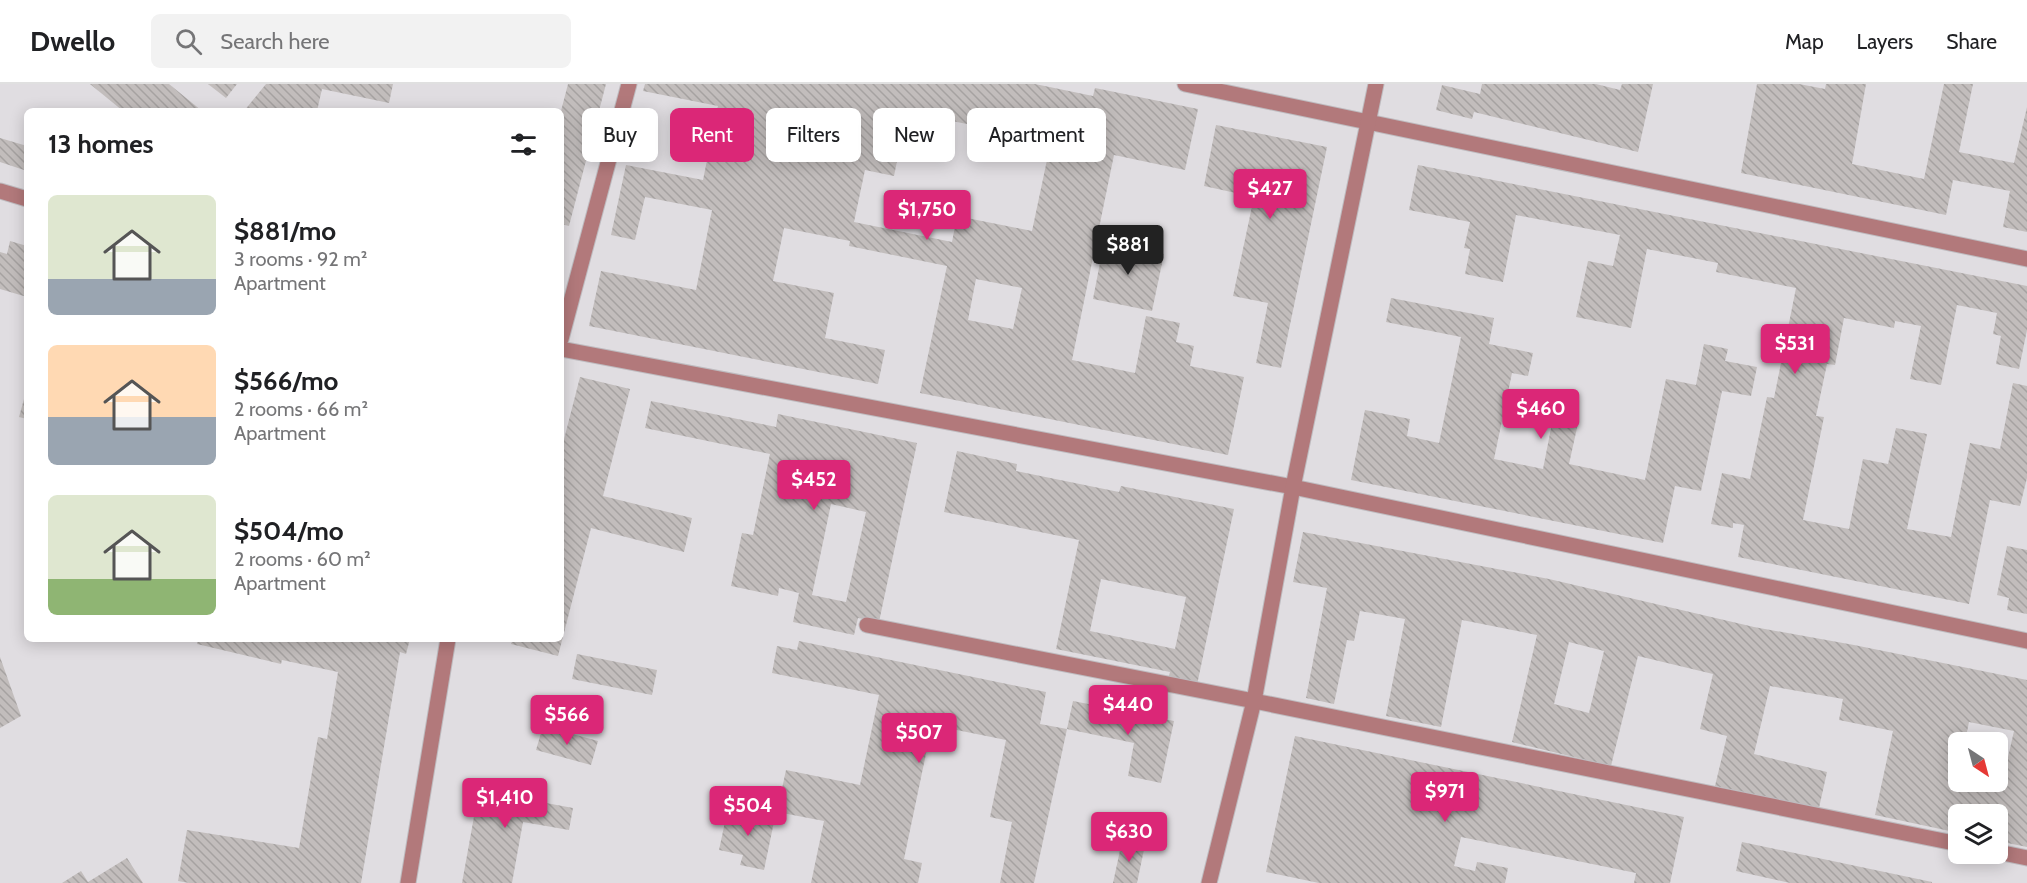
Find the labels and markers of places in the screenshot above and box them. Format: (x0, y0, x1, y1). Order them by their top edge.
pin: $427 (1234, 169, 1306, 220)
pin: $1,750 (878, 190, 976, 241)
pin: $881 (1092, 225, 1164, 276)
pin: $531 (1759, 324, 1831, 375)
pin: $460 (1505, 389, 1577, 440)
pin: $452 (778, 460, 850, 511)
pin: $440 (1092, 685, 1164, 736)
pin: $566 (531, 695, 603, 746)
pin: $507 (883, 713, 955, 764)
pin: $971 (1409, 772, 1481, 823)
pin: $1,410 (456, 778, 554, 829)
pin: $504 (712, 786, 784, 837)
pin: $630 (1093, 812, 1165, 863)

